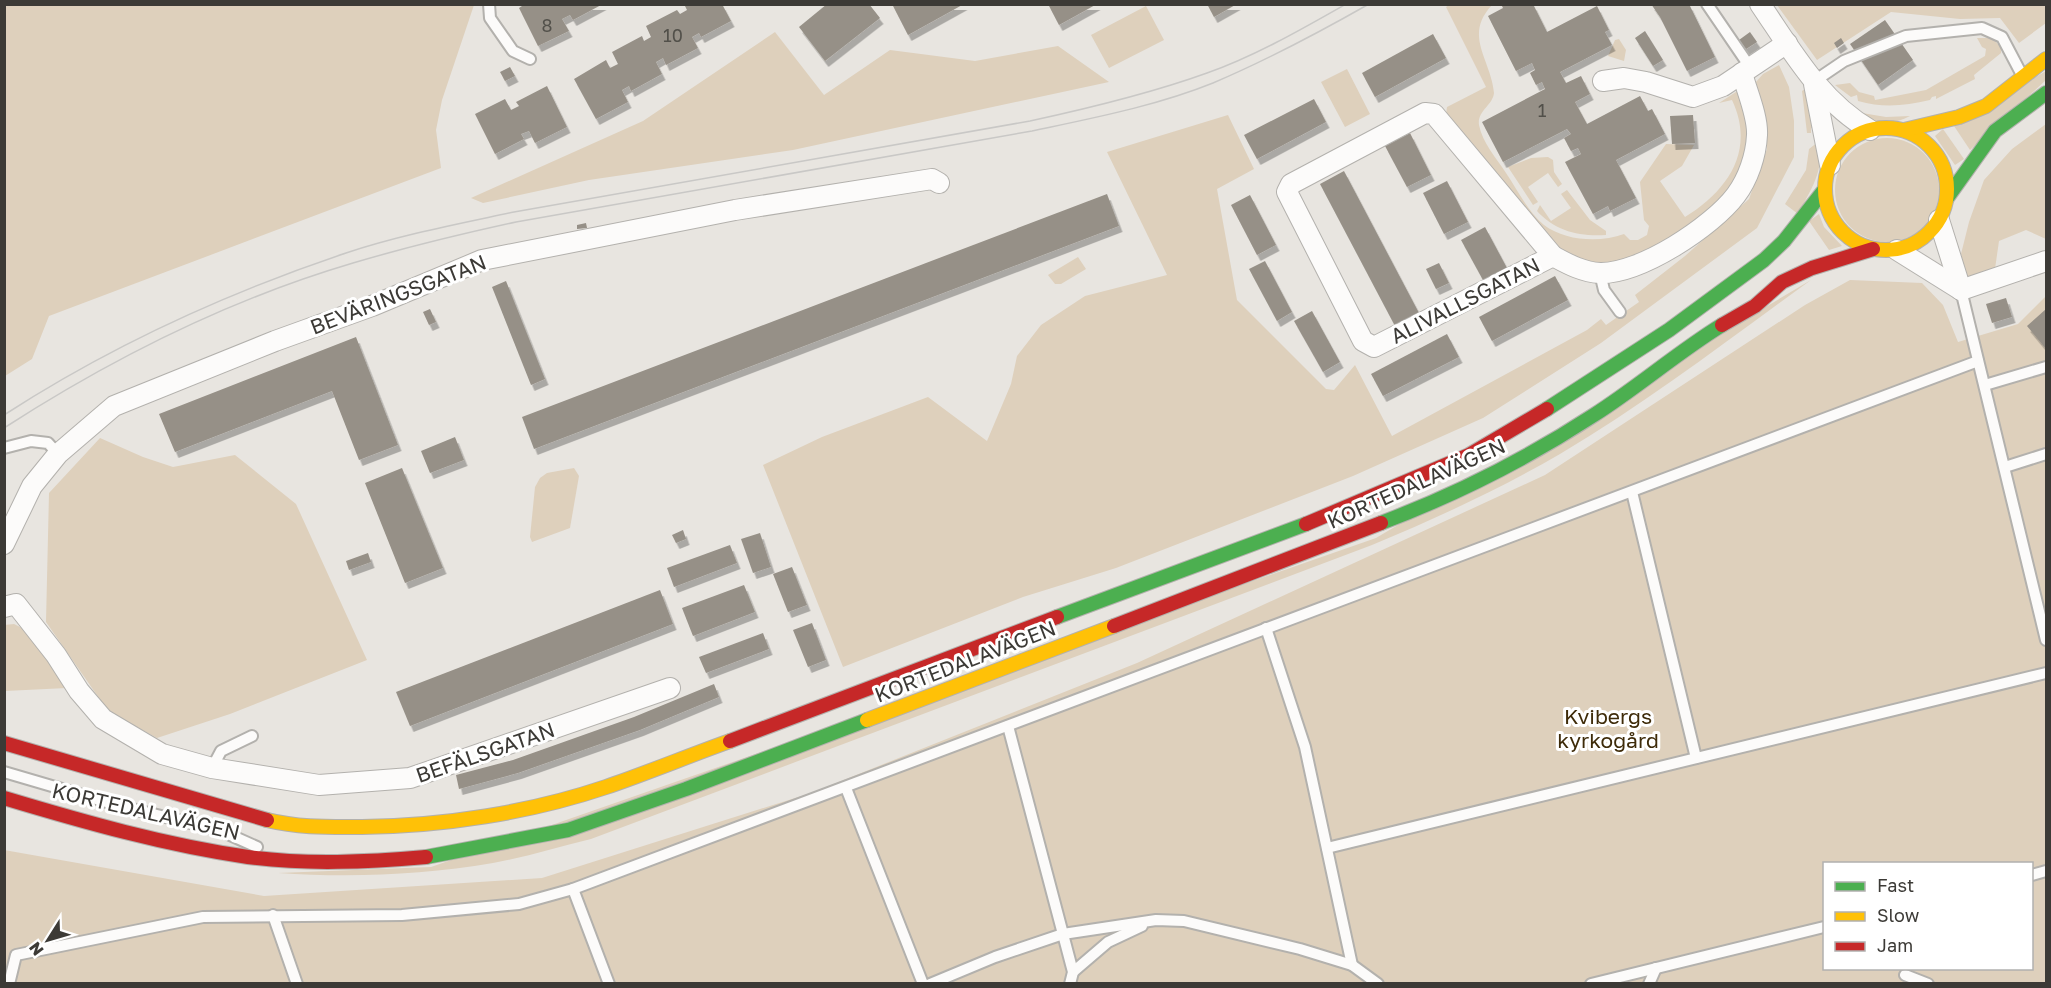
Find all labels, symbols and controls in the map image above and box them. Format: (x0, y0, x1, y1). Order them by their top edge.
house number: 8 (542, 14, 552, 36)
house number: 10 (663, 24, 683, 46)
house number: 1 (1538, 99, 1547, 121)
street label: BEVÄRINGSGATAN (306, 248, 490, 340)
street label: ALIVALLSGATAN (1386, 251, 1544, 349)
street label: KORTEDALAVÄGEN (1323, 432, 1509, 534)
street label: KORTEDALAVÄGEN (871, 614, 1059, 708)
park label: Kvibergs kyrkogård (1557, 703, 1659, 753)
street label: BEFÄLSGATAN (412, 716, 558, 788)
street label: KORTEDALAVÄGEN (50, 777, 242, 845)
legend (1823, 862, 2033, 970)
text: Fast (1877, 874, 1914, 896)
text: Slow (1877, 904, 1920, 926)
north arrow (18, 910, 78, 970)
text: Jam (1877, 934, 1913, 956)
text: N (24, 938, 48, 960)

